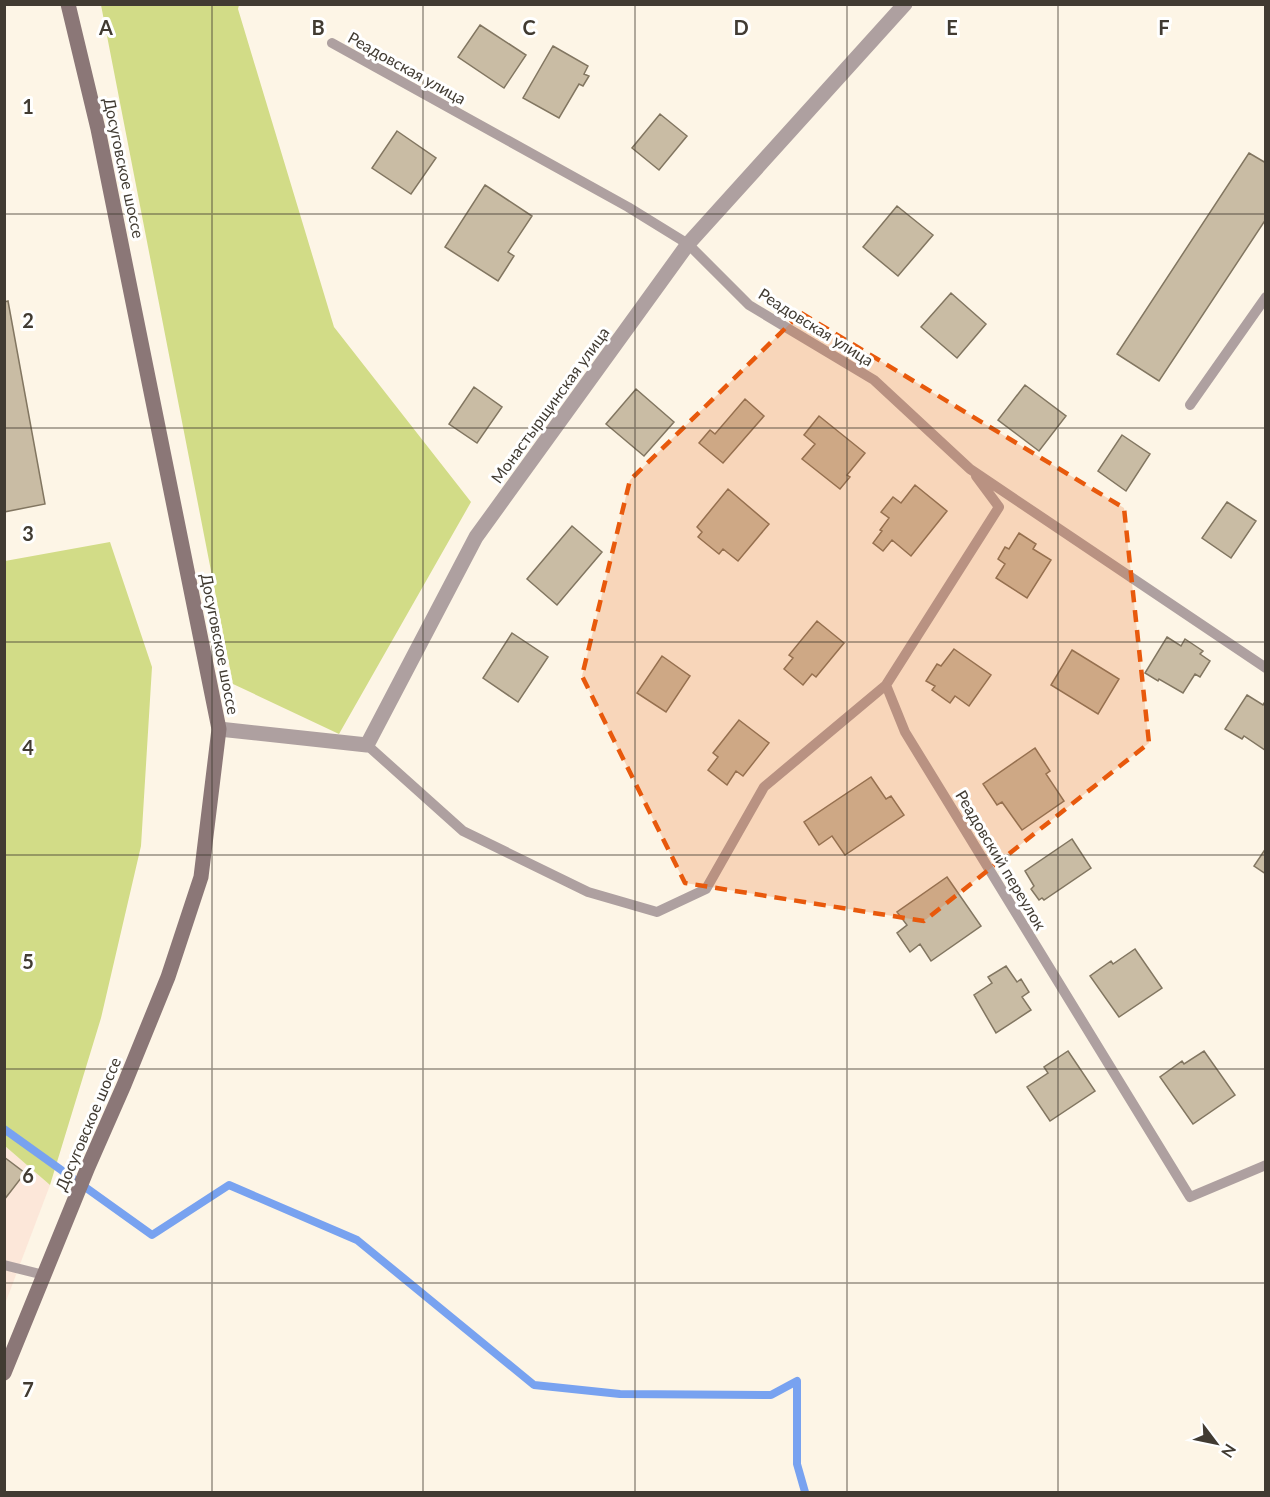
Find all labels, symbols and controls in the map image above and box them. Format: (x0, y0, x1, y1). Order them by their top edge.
text: A (98, 15, 113, 39)
text: B (311, 15, 325, 39)
text: C (522, 15, 536, 39)
text: D (733, 15, 749, 39)
text: E (946, 15, 958, 39)
text: F (1158, 15, 1170, 39)
street label: Реадовская улица (345, 27, 470, 108)
text: 1 (22, 94, 34, 118)
street label: Досуговское шоссе (100, 96, 149, 240)
street label: Реадовская улица (755, 284, 877, 370)
text: 2 (22, 308, 34, 332)
street label: Монастырщинская улица (487, 323, 613, 487)
text: 3 (22, 521, 34, 545)
street label: Досуговское шоссе (198, 572, 243, 716)
text: 4 (22, 735, 34, 759)
street label: Реадовский переулок (952, 786, 1051, 934)
text: 5 (22, 949, 34, 973)
street label: Досуговское шоссе (51, 1054, 124, 1193)
text: 6 (22, 1163, 34, 1187)
text: 7 (22, 1377, 34, 1401)
north arrow (1186, 1413, 1246, 1473)
text: N (1218, 1441, 1240, 1461)

